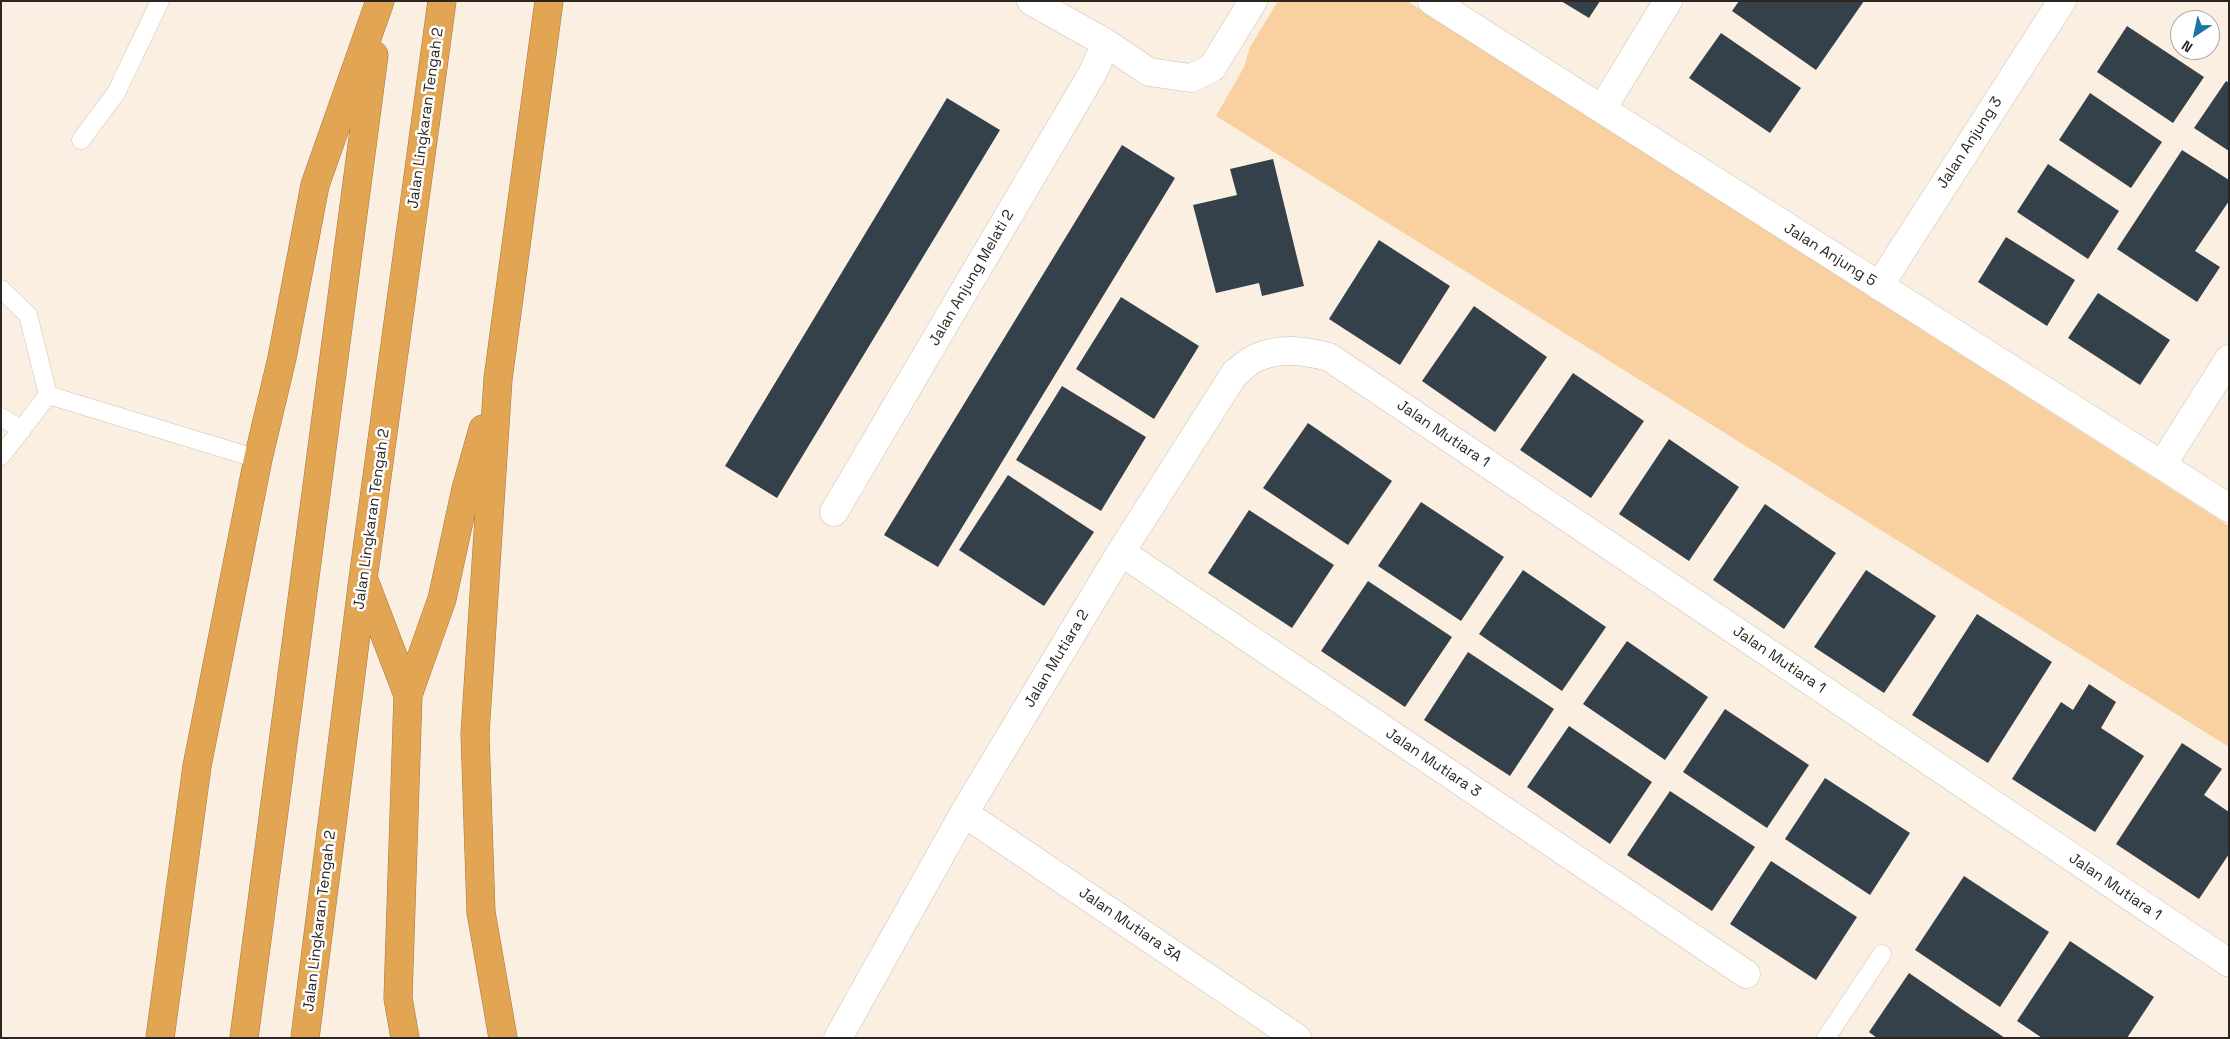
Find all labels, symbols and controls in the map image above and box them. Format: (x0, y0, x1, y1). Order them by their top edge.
north arrow (2170, 10, 2220, 60)
street label: Jalan Lingkaran Tengah 2 (404, 26, 448, 210)
text: N (2178, 37, 2196, 57)
street label: Jalan Anjung 3 (1934, 94, 2006, 192)
street label: Jalan Anjung Melati 2 (926, 207, 1018, 349)
street label: Jalan Anjung 5 (1780, 219, 1880, 291)
street label: Jalan Mutiara 1 (1393, 396, 1493, 472)
street label: Jalan Lingkaran Tengah 2 (350, 427, 394, 611)
street label: Jalan Mutiara 2 (1021, 607, 1093, 711)
street label: Jalan Mutiara 1 (1729, 622, 1829, 698)
street label: Jalan Mutiara 3 (1382, 725, 1484, 801)
street label: Jalan Lingkaran Tengah 2 (300, 829, 340, 1013)
street label: Jalan Mutiara 1 (2065, 849, 2165, 925)
street label: Jalan Mutiara 3A (1075, 884, 1185, 966)

